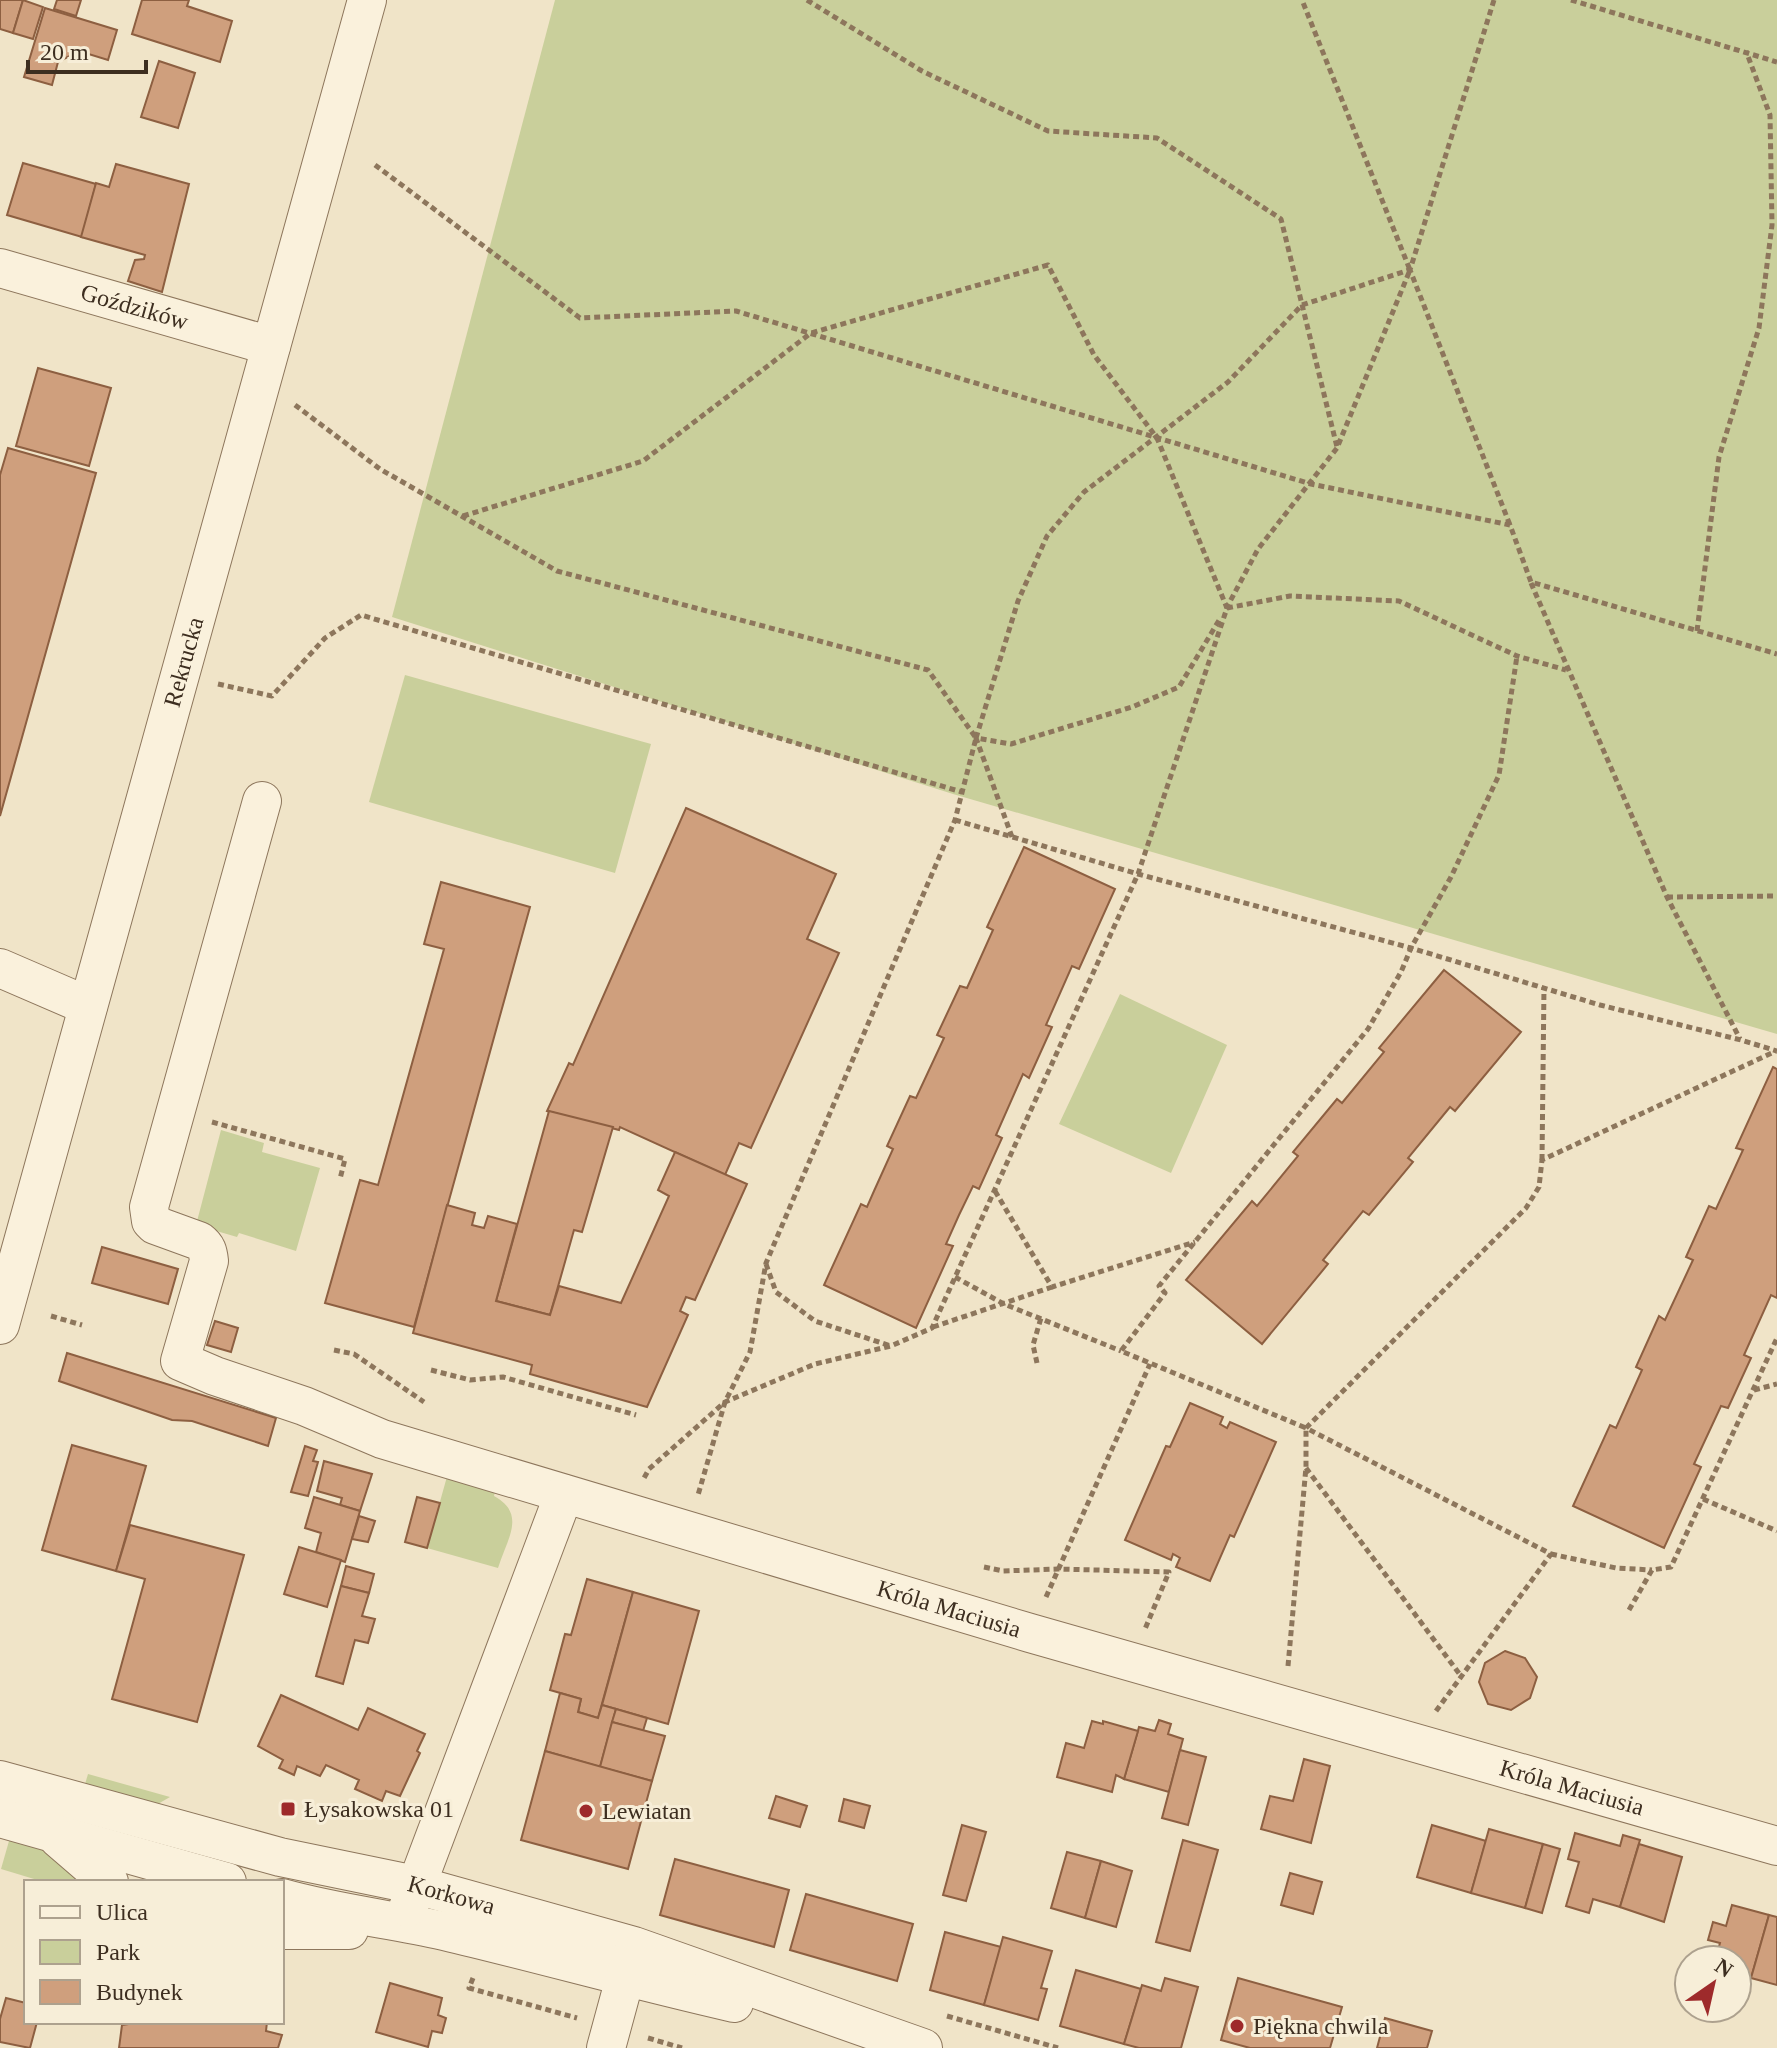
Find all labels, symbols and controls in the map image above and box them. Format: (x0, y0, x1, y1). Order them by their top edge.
scale bar (28, 24, 146, 74)
text: 20 m (40, 39, 89, 65)
street label: Goździków (78, 279, 192, 335)
street label: Rekrucka (159, 614, 209, 710)
street label: Króla Maciusia (874, 1575, 1024, 1643)
street label: Króla Maciusia (1497, 1755, 1647, 1820)
place label: Łysakowska 01 (304, 1796, 454, 1822)
place label: Lewiatan (602, 1798, 691, 1824)
marker: Łysakowska 01 (279, 1800, 297, 1818)
marker: Lewiatan (577, 1802, 595, 1820)
street label: Korkowa (405, 1870, 498, 1920)
legend (24, 1880, 284, 2024)
text: Ulica (96, 1899, 148, 1925)
text: Park (96, 1939, 140, 1965)
north arrow (1673, 1944, 1753, 2024)
text: N (1710, 1953, 1738, 1983)
text: Budynek (96, 1979, 183, 2005)
place label: Piękna chwila (1253, 2013, 1389, 2039)
marker: Piękna chwila (1228, 2017, 1246, 2035)

